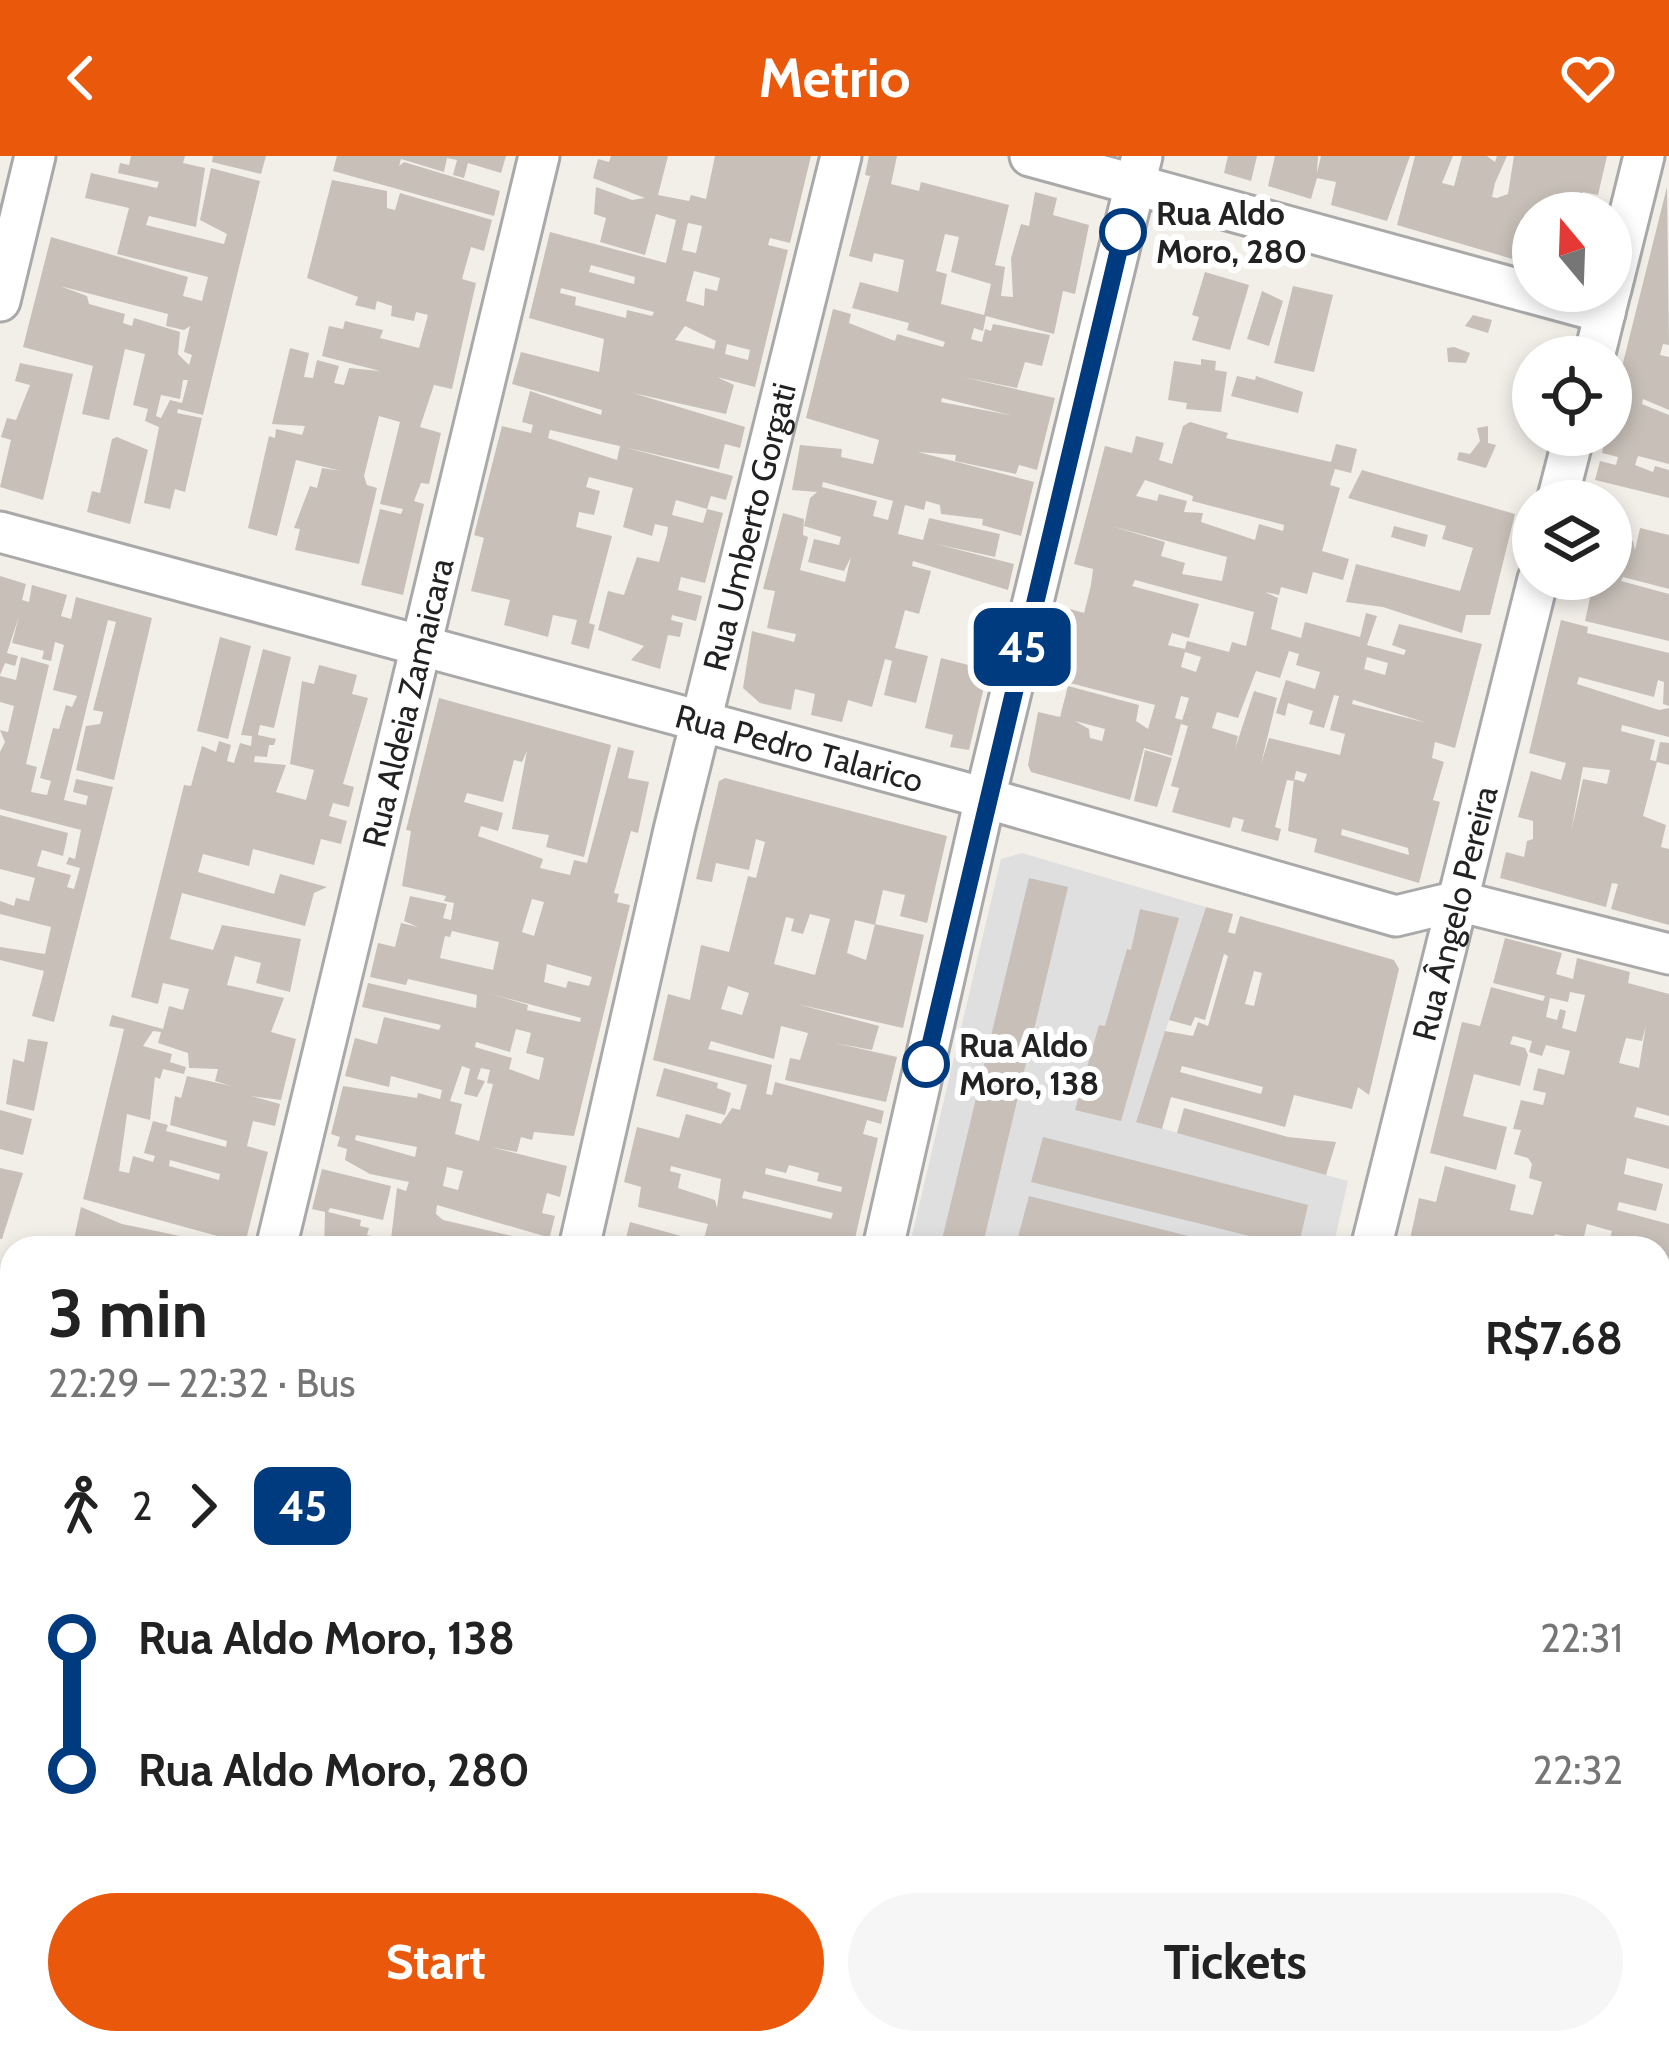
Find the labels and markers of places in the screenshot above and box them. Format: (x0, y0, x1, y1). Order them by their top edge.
place label: Rua Aldo Moro, 280 (1156, 193, 1307, 271)
marker: Rua Aldo Moro, 280 (1101, 210, 1145, 254)
place label: Rua Aldo Moro, 138 (959, 1025, 1099, 1103)
marker: Rua Aldo Moro, 138 (904, 1042, 948, 1086)

